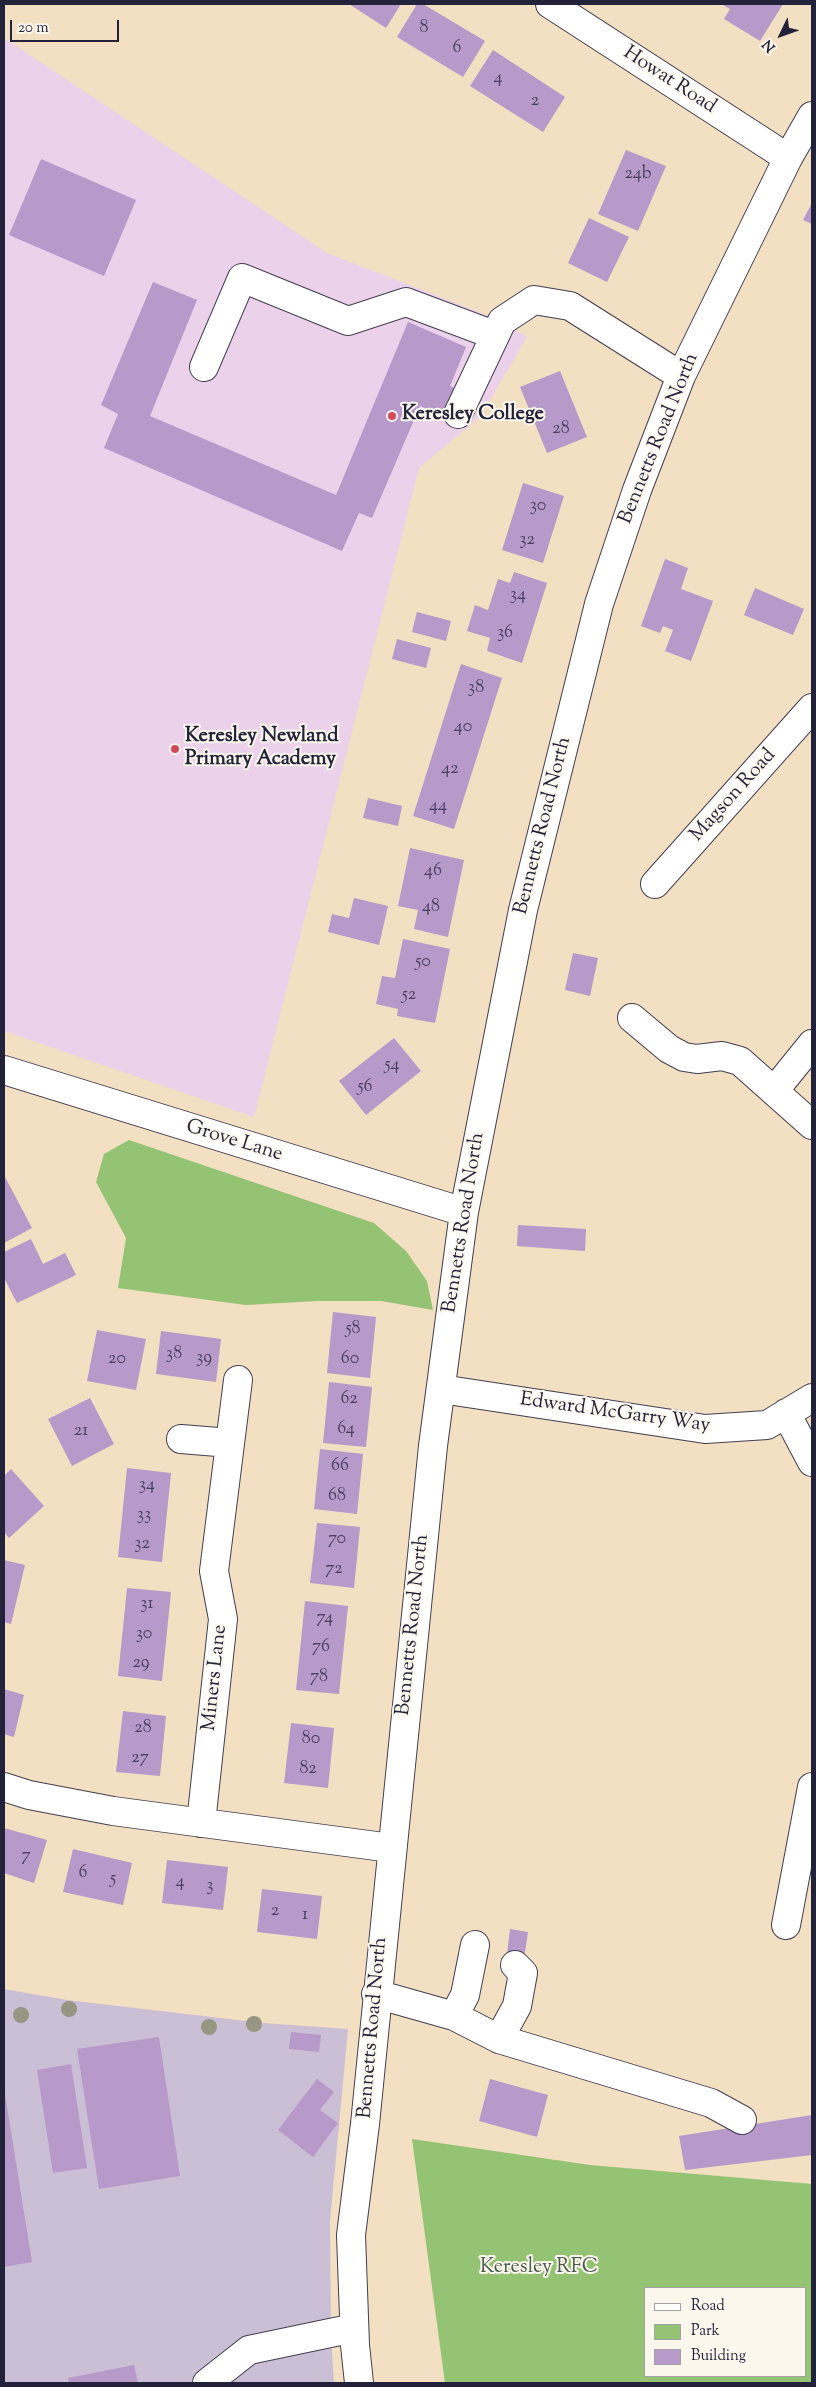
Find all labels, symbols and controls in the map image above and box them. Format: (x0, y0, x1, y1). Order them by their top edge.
scale bar (12, 10, 121, 42)
north arrow (756, 10, 806, 60)
text: 20 m (18, 18, 49, 39)
house number: 8 (420, 18, 428, 40)
text: N (759, 34, 781, 56)
house number: 6 (453, 38, 461, 60)
street label: Howat Road (618, 42, 720, 120)
house number: 4 (493, 68, 503, 90)
house number: 2 (531, 91, 539, 113)
house number: 24b (624, 164, 652, 186)
street label: Bennetts Road North (615, 350, 705, 528)
place label: Keresley College (402, 404, 544, 428)
marker: Keresley College (386, 410, 398, 422)
house number: 28 (552, 419, 570, 441)
house number: 30 (530, 496, 546, 518)
house number: 32 (519, 530, 535, 552)
house number: 34 (510, 585, 526, 607)
house number: 36 (497, 623, 513, 645)
house number: 38 (468, 678, 484, 700)
house number: 40 (454, 717, 472, 739)
place label: Keresley Newland Primary Academy (185, 726, 338, 773)
street label: Bennetts Road North (510, 735, 578, 917)
marker: Keresley Newland Primary Academy (169, 743, 181, 755)
street label: Magson Road (686, 745, 782, 847)
house number: 42 (441, 759, 459, 781)
house number: 44 (429, 796, 447, 818)
house number: 46 (424, 861, 442, 883)
house number: 48 (422, 897, 440, 919)
house number: 50 (415, 952, 431, 974)
house number: 52 (402, 985, 416, 1007)
house number: 54 (384, 1055, 400, 1077)
house number: 56 (357, 1077, 373, 1099)
street label: Grove Lane (183, 1116, 285, 1168)
street label: Bennetts Road North (439, 1131, 491, 1315)
house number: 58 (345, 1319, 361, 1341)
house number: 38 (166, 1344, 182, 1366)
house number: 39 (196, 1348, 212, 1370)
house number: 20 (108, 1349, 126, 1371)
house number: 60 (341, 1349, 359, 1371)
house number: 62 (340, 1389, 358, 1411)
street label: Edward McGarry Way (518, 1389, 712, 1439)
house number: 64 (337, 1419, 355, 1441)
house number: 21 (74, 1421, 88, 1443)
house number: 66 (331, 1456, 349, 1478)
house number: 34 (139, 1475, 155, 1497)
house number: 68 (328, 1486, 346, 1508)
house number: 33 (137, 1505, 151, 1527)
house number: 70 (328, 1529, 346, 1551)
street label: Bennetts Road North (393, 1533, 435, 1717)
house number: 32 (134, 1534, 150, 1556)
house number: 72 (325, 1559, 343, 1581)
house number: 31 (140, 1594, 154, 1616)
house number: 74 (317, 1608, 333, 1630)
house number: 30 (136, 1624, 152, 1646)
street label: Miners Lane (198, 1624, 234, 1732)
house number: 76 (312, 1637, 330, 1659)
house number: 29 (132, 1653, 150, 1675)
house number: 78 (310, 1667, 328, 1689)
house number: 28 (134, 1718, 152, 1740)
house number: 80 (302, 1729, 320, 1751)
house number: 27 (131, 1748, 149, 1770)
house number: 82 (299, 1759, 317, 1781)
house number: 7 (21, 1846, 31, 1868)
house number: 6 (79, 1863, 87, 1885)
house number: 5 (110, 1869, 116, 1891)
house number: 4 (175, 1872, 185, 1894)
house number: 3 (206, 1876, 214, 1898)
house number: 2 (271, 1901, 279, 1923)
house number: 1 (302, 1905, 308, 1927)
street label: Bennetts Road North (354, 1936, 394, 2120)
park label: Keresley RFC (480, 2257, 598, 2281)
legend (644, 2287, 806, 2377)
text: Road (691, 2296, 725, 2317)
text: Park (691, 2321, 720, 2342)
text: Building (691, 2346, 746, 2367)

